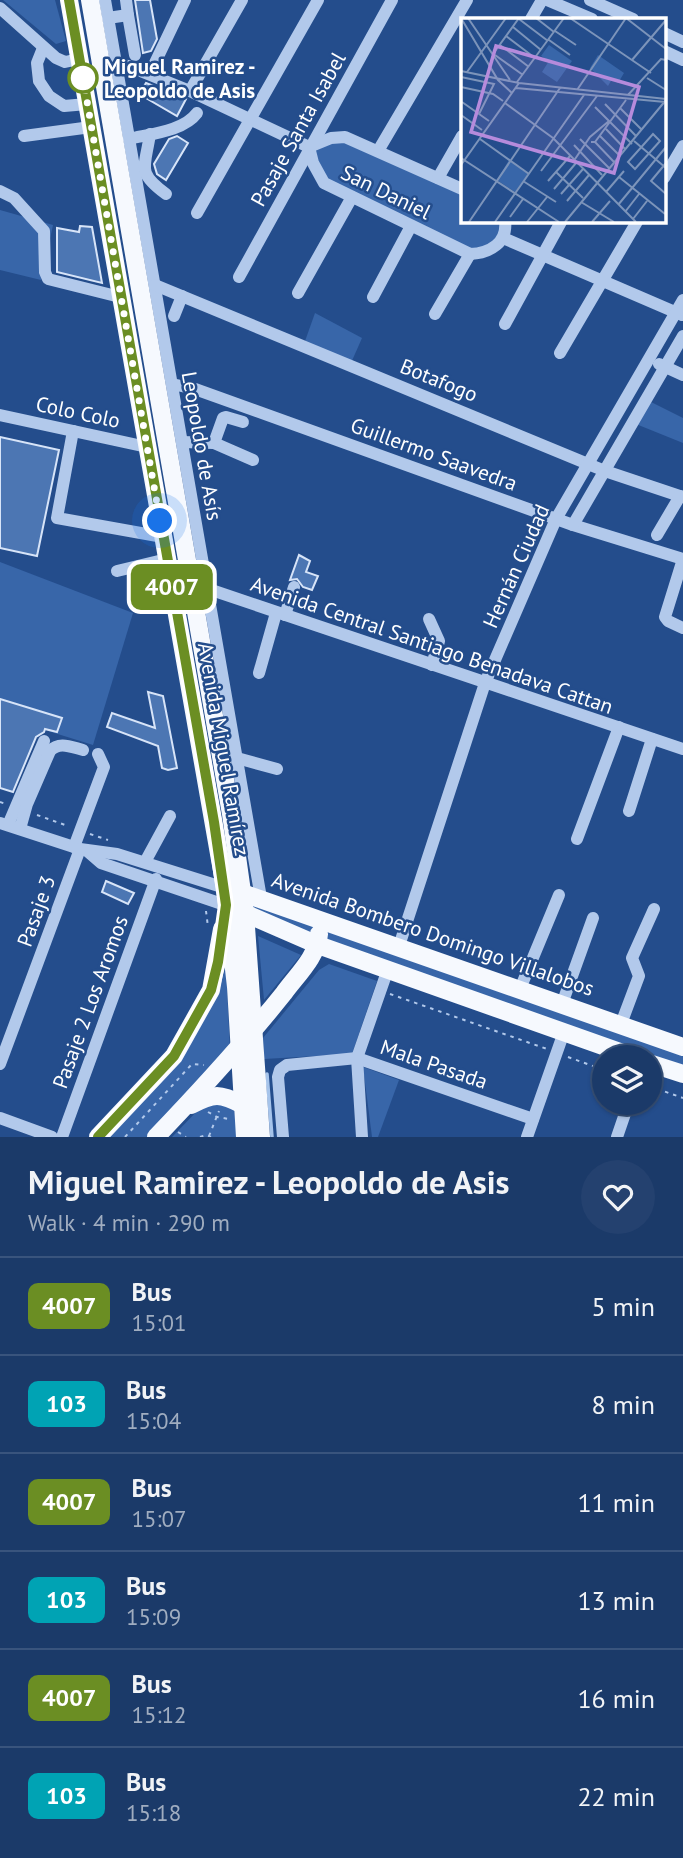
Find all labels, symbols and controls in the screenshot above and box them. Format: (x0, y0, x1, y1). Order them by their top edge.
inset map (461, 18, 666, 222)
street label: Pasaje Santa Isabel (244, 47, 352, 211)
place label: Miguel Ramirez - Leopoldo de Asis (104, 53, 256, 104)
marker: Miguel Ramirez - Leopoldo de Asis (68, 63, 98, 93)
street label: San Daniel (337, 159, 435, 225)
street label: Botafogo (396, 352, 482, 408)
street label: Leopoldo de Asís (176, 369, 228, 523)
street label: Colo Colo (33, 390, 123, 434)
street label: Guillermo Saavedra (347, 411, 521, 497)
street label: Hernán Ciudad (477, 500, 555, 632)
your location (142, 503, 177, 538)
line badge: 4007 (123, 564, 221, 610)
street label: Avenida Central Santiago Benadava Cattan (247, 570, 617, 720)
text: 4007 (145, 571, 199, 602)
street label: Avenida Miguel Ramírez (192, 640, 256, 858)
street label: Avenida Bombero Domingo Villalobos (268, 866, 598, 1002)
street label: Pasaje 3 (11, 872, 61, 950)
street label: Pasaje 2 Los Aromos (46, 912, 134, 1092)
street label: Mala Pasada (377, 1033, 491, 1095)
map controls (592, 1045, 662, 1115)
button: layers (592, 1045, 662, 1115)
text: Miguel Ramirez - Leopoldo de Asis (28, 1160, 510, 1203)
button: heart (581, 1160, 655, 1234)
text: Walk · 4 min · 290 m (28, 1208, 230, 1237)
text: Bus (131, 1275, 172, 1308)
text: 4007 (42, 1290, 96, 1321)
text: 5 min (592, 1290, 655, 1323)
text: 15:01 (131, 1308, 187, 1337)
text: Bus (126, 1373, 166, 1406)
text: 103 (46, 1388, 87, 1419)
text: 8 min (592, 1388, 655, 1421)
text: 15:04 (126, 1406, 181, 1435)
text: Bus (131, 1471, 172, 1504)
text: 4007 (42, 1486, 96, 1517)
text: 11 min (577, 1486, 655, 1519)
text: 15:07 (131, 1504, 187, 1533)
text: Bus (126, 1569, 166, 1602)
text: 103 (46, 1584, 87, 1615)
text: 13 min (577, 1584, 655, 1617)
text: 15:09 (126, 1602, 181, 1631)
text: Bus (131, 1667, 172, 1700)
text: 4007 (42, 1682, 96, 1713)
text: 16 min (577, 1682, 655, 1715)
text: 15:12 (131, 1700, 187, 1729)
text: Bus (126, 1765, 166, 1798)
text: 103 (46, 1780, 87, 1811)
text: 22 min (577, 1780, 655, 1813)
text: 15:18 (126, 1798, 181, 1827)

